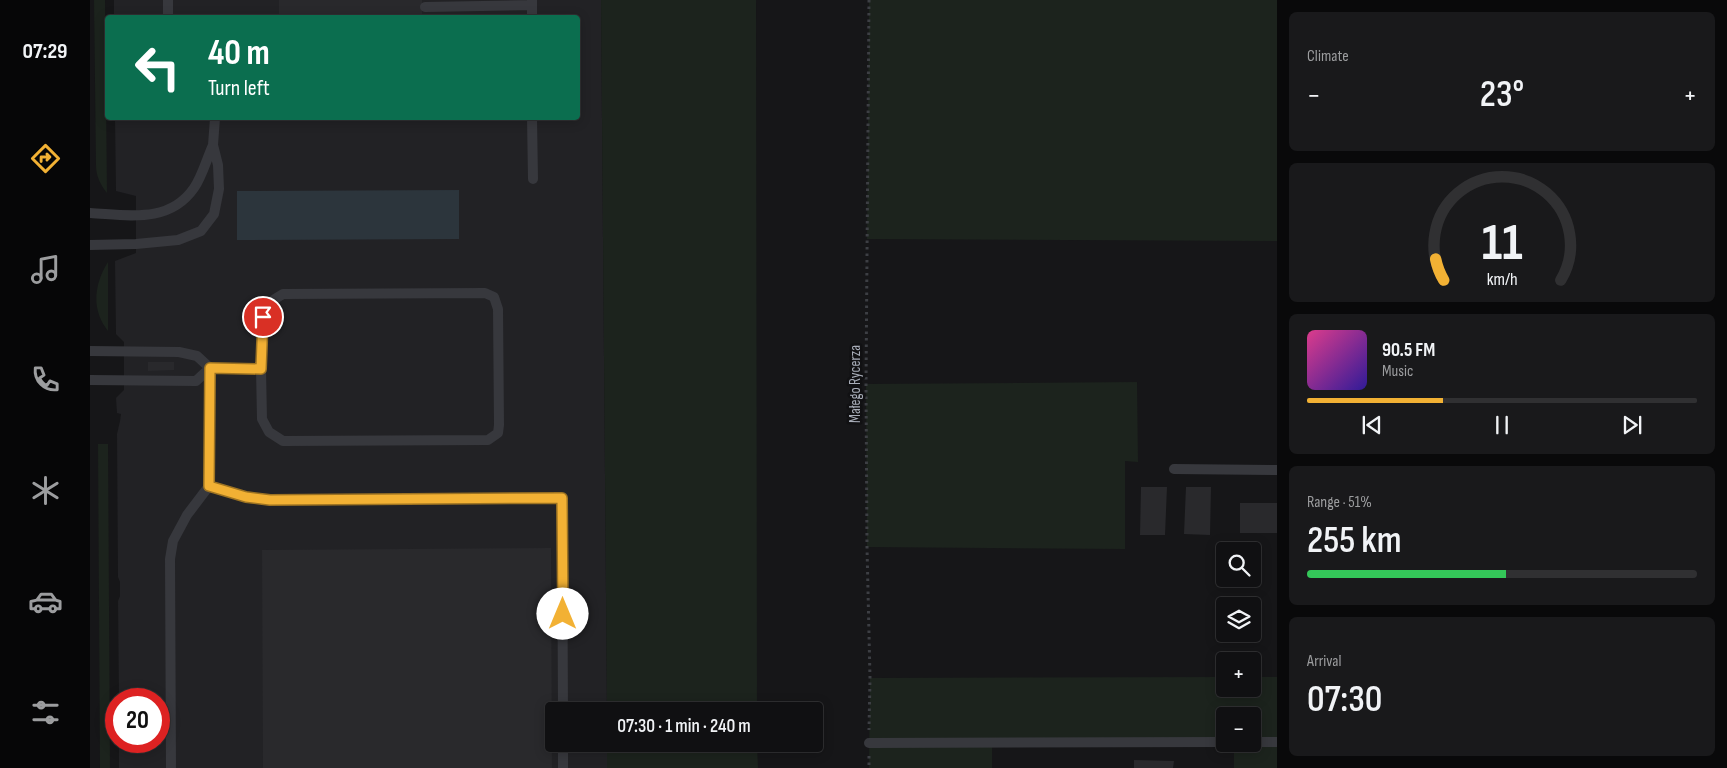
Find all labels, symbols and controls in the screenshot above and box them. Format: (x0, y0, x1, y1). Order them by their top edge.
text: 40 m (208, 32, 270, 75)
icon: left (125, 35, 190, 100)
text: 07:29 (23, 38, 67, 65)
text: Climate (1307, 47, 1349, 66)
text: 23° (1480, 72, 1524, 117)
text: Turn left (208, 75, 270, 102)
text: − (1307, 79, 1321, 112)
text: + (1683, 79, 1697, 112)
icon: directions (28, 141, 63, 176)
text: 11 (1482, 212, 1522, 275)
icon: music (28, 252, 63, 287)
text: km/h (1487, 269, 1517, 290)
pin (242, 296, 284, 338)
icon: arrive (249, 303, 277, 331)
text: 90.5 FM (1382, 339, 1435, 362)
street label: Małego Rycerza (846, 345, 865, 423)
icon: phone (28, 362, 63, 397)
text: Music (1382, 362, 1413, 381)
icon: previous (1358, 411, 1386, 439)
icon: pause (1488, 411, 1516, 439)
icon: next (1618, 411, 1646, 439)
icon: climate (28, 473, 63, 508)
text: Range · 51% (1307, 493, 1372, 512)
text: 255 km (1307, 518, 1402, 563)
map controls (1216, 542, 1261, 752)
button: search (1216, 542, 1261, 587)
icon: car (28, 584, 63, 619)
position arrow (536, 587, 588, 639)
button: layers (1216, 597, 1261, 642)
button: + (1216, 652, 1261, 697)
text: Arrival (1307, 652, 1341, 671)
text: 07:30 (1307, 677, 1382, 722)
speed limit sign: 20 (105, 688, 170, 753)
icon: filters (28, 695, 63, 730)
button: − (1216, 707, 1261, 752)
text: 07:30 · 1 min · 240 m (617, 715, 751, 738)

